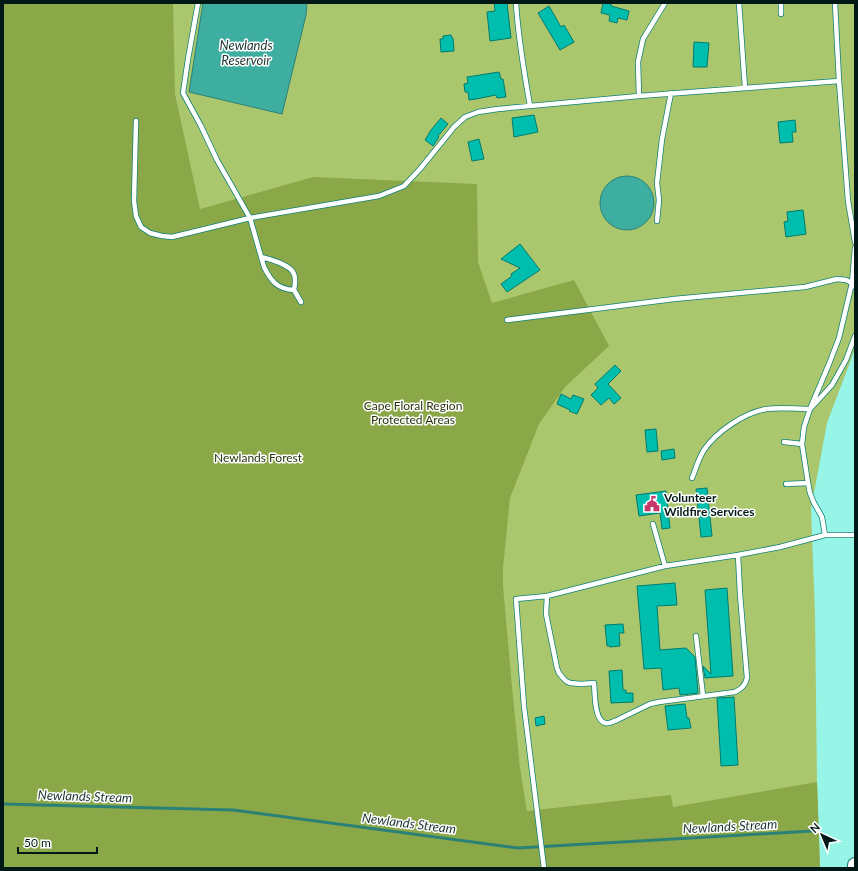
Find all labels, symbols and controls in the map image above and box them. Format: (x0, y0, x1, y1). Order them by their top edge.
water label: Newlands Reservoir (219, 37, 273, 68)
park label: Cape Floral Region Protected Areas (364, 398, 462, 427)
park label: Newlands Forest (214, 450, 303, 465)
place label: Volunteer Wildfire Services (663, 490, 754, 519)
public building icon: Volunteer Wildfire Services (643, 495, 661, 513)
water label: Newlands Stream (38, 786, 132, 806)
water label: Newlands Stream (361, 809, 457, 837)
north arrow (802, 815, 842, 855)
water label: Newlands Stream (682, 816, 778, 836)
text: N (807, 820, 822, 835)
scale bar (18, 829, 97, 855)
text: 50 m (24, 835, 51, 850)

